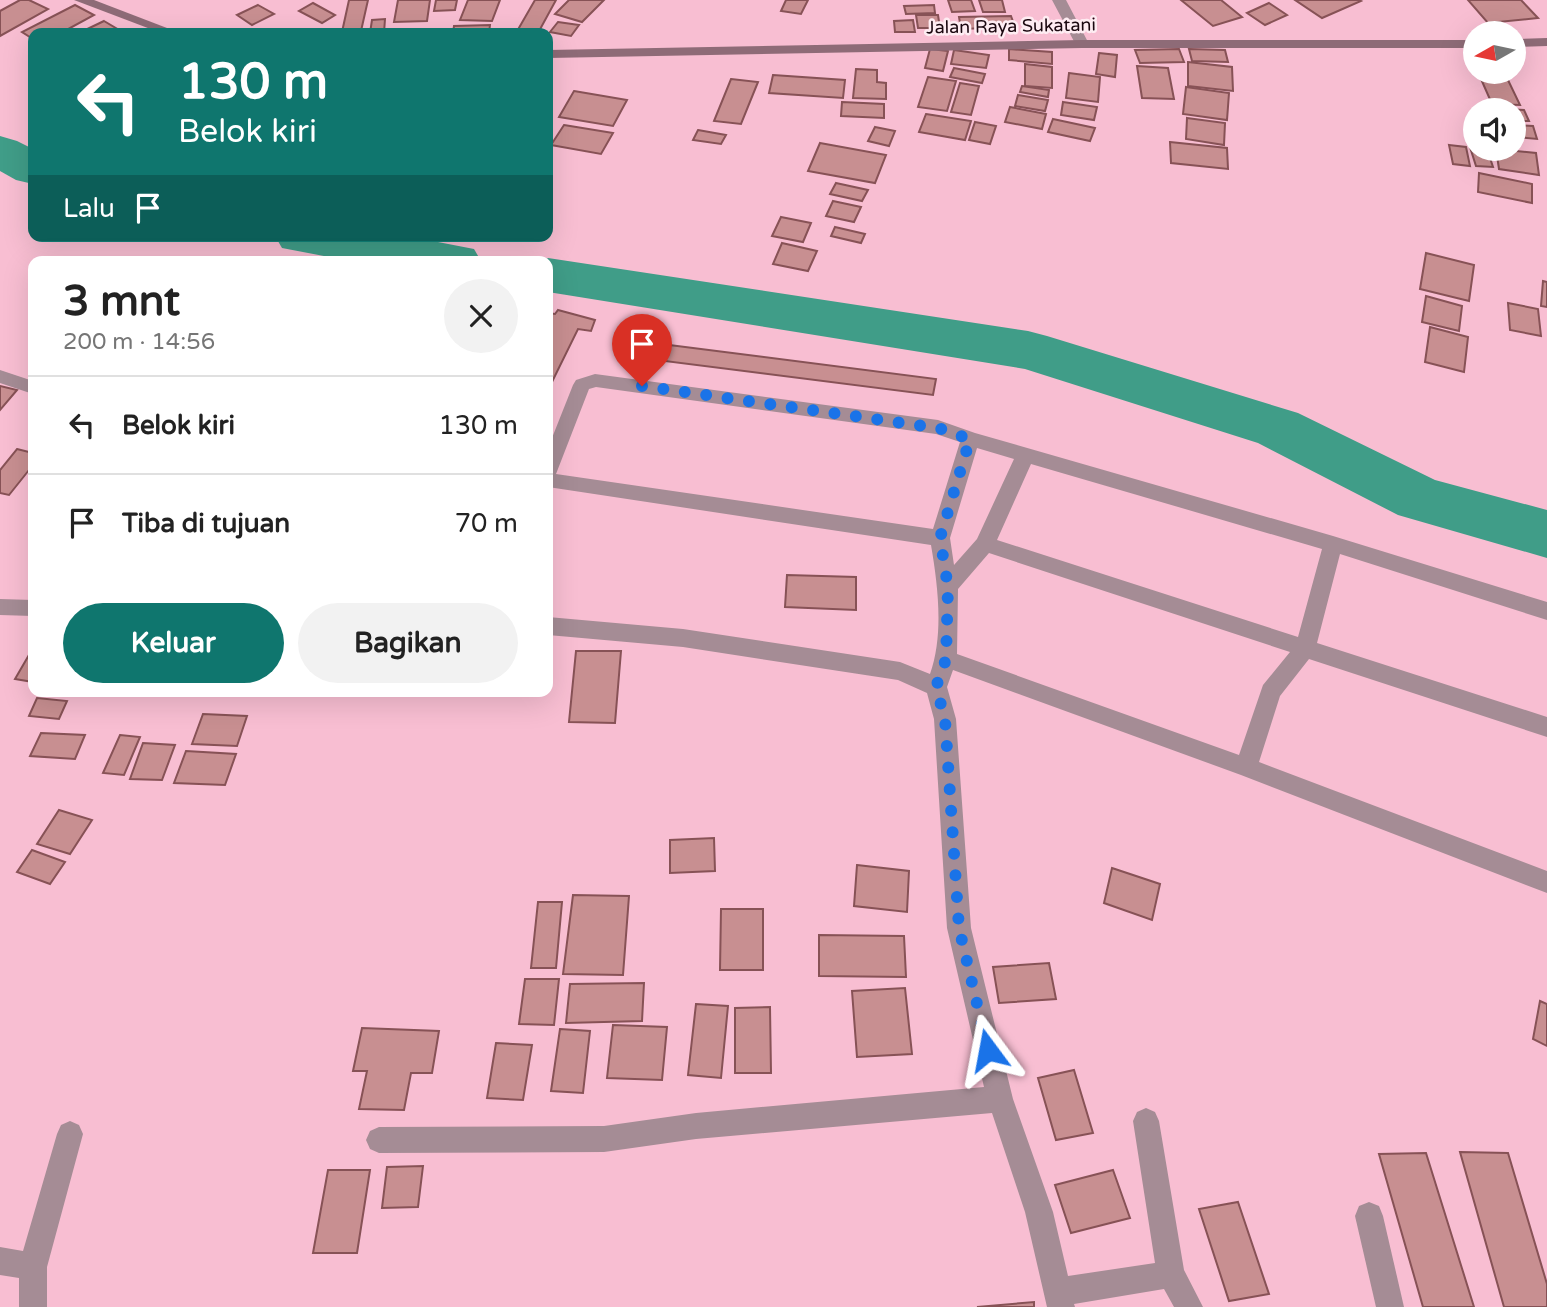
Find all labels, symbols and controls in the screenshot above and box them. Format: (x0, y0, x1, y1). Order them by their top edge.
street label: Jalan Raya Sukatani (926, 14, 1096, 38)
north arrow (1463, 21, 1526, 84)
map controls (1463, 21, 1526, 161)
text: 130 m (178, 53, 328, 112)
icon: left (63, 56, 154, 147)
button: sound (1463, 98, 1526, 161)
text: Belok kiri (178, 113, 317, 151)
icon: arrive (129, 189, 167, 227)
text: Lalu (63, 193, 115, 224)
text: 3 mnt (63, 276, 180, 327)
button: close (444, 279, 518, 353)
pin (612, 314, 672, 386)
icon: arrive (623, 325, 661, 363)
text: 200 m · 14:56 (63, 328, 215, 356)
icon: left (63, 406, 101, 444)
text: Belok kiri (122, 410, 235, 441)
text: 130 m (438, 410, 518, 441)
icon: arrive (63, 504, 101, 542)
text: Tiba di tujuan (122, 508, 290, 539)
text: 70 m (455, 508, 518, 539)
button: Keluar (63, 603, 284, 683)
button: Bagikan (298, 603, 518, 683)
position arrow (951, 1013, 1025, 1087)

